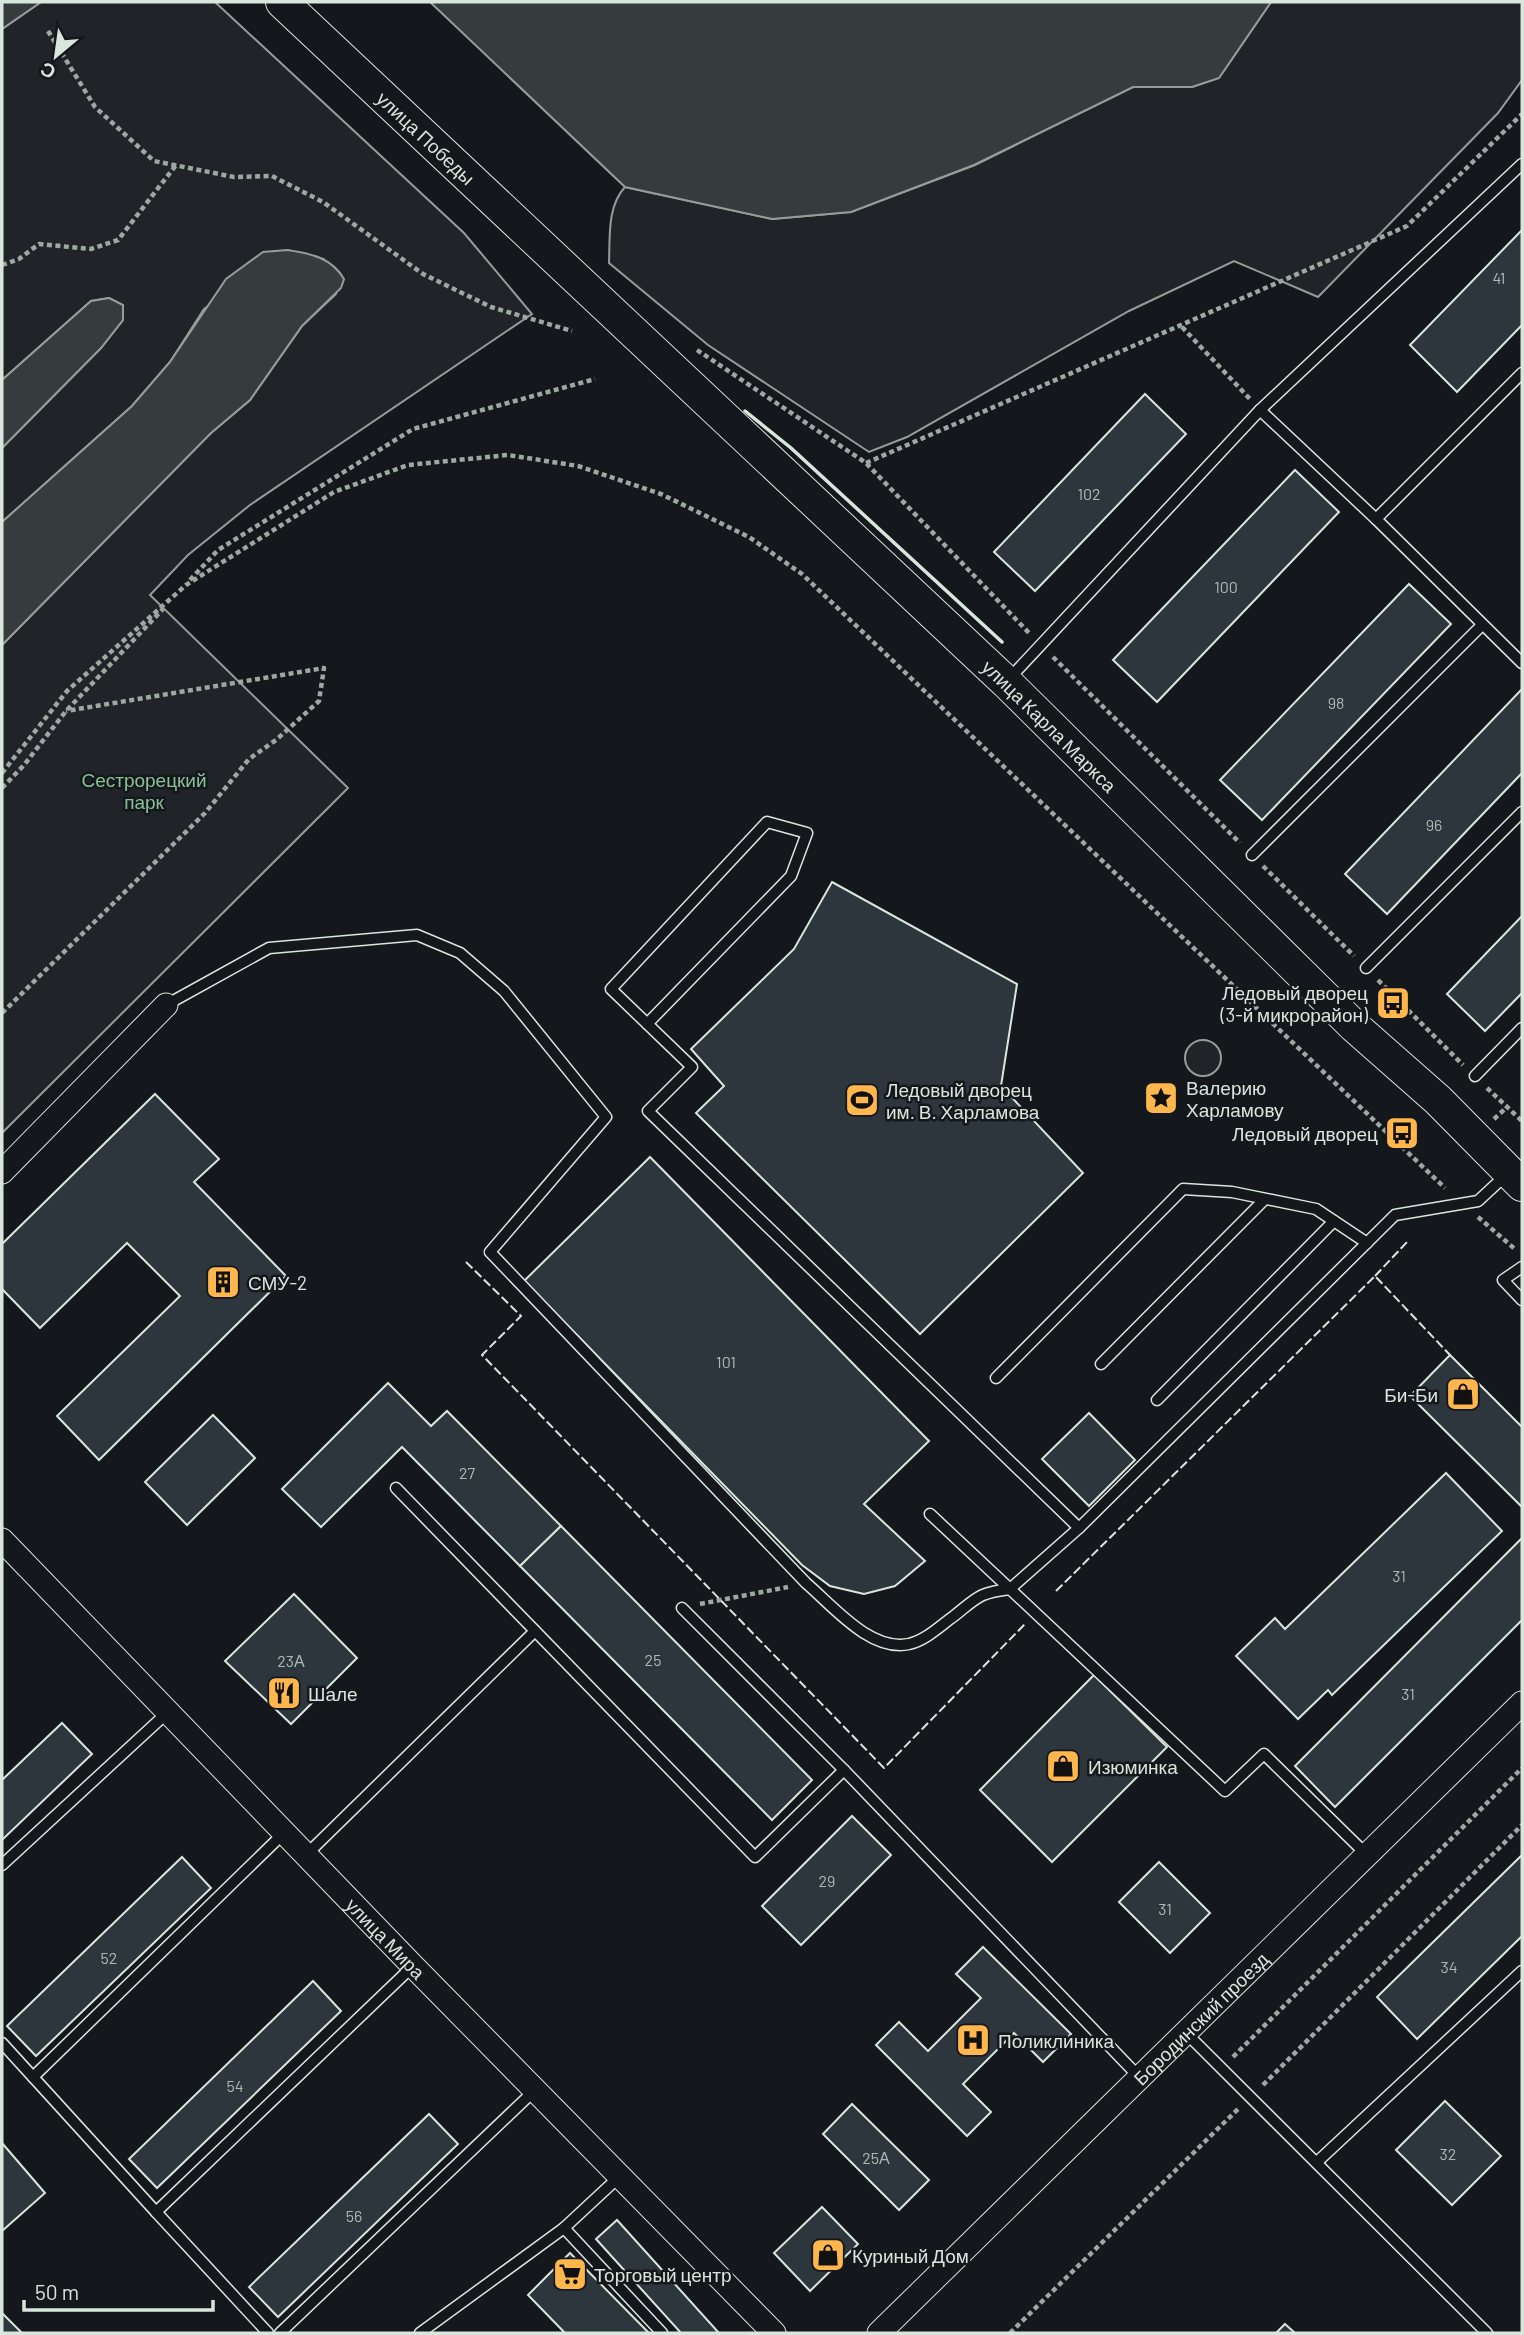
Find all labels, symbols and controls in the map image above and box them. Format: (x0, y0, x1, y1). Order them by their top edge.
north arrow (21, 21, 91, 91)
text: С (36, 58, 59, 85)
street label: улица Победы (373, 86, 480, 189)
house number: 41 (1493, 268, 1505, 287)
house number: 102 (1077, 484, 1101, 503)
house number: 100 (1214, 577, 1238, 596)
street label: улица Карла Маркса (978, 655, 1122, 797)
house number: 98 (1328, 693, 1344, 712)
park label: Сестрорецкий парк (81, 768, 207, 813)
house number: 96 (1426, 815, 1442, 834)
place label: Ледовый дворец (3-й микрорайон) (1219, 981, 1369, 1026)
bus stop icon: Ледовый дворец (3-й микрорайон) (1374, 984, 1412, 1022)
place label: Валерию Харламову (1186, 1076, 1284, 1121)
place label: Ледовый дворец им. В. Харламова (886, 1078, 1040, 1123)
place icon: Валерию Харламову (1142, 1079, 1180, 1117)
sports icon: Ледовый дворец им. В. Харламова (843, 1081, 881, 1119)
bus stop icon: Ледовый дворец (1383, 1114, 1421, 1152)
place label: Ледовый дворец (1232, 1122, 1378, 1145)
building icon: СМУ-2 (204, 1263, 242, 1301)
place label: СМУ-2 (248, 1271, 307, 1294)
house number: 101 (716, 1352, 736, 1371)
shop icon: Би-Би (1444, 1375, 1482, 1413)
place label: Би-Би (1384, 1383, 1438, 1406)
house number: 27 (459, 1463, 475, 1482)
house number: 31 (1392, 1566, 1406, 1585)
house number: 25 (645, 1650, 661, 1669)
house number: 23А (277, 1651, 305, 1670)
restaurant icon: Шале (265, 1674, 303, 1712)
place label: Шале (308, 1682, 358, 1705)
house number: 31 (1401, 1684, 1415, 1703)
shop icon: Изюминка (1044, 1747, 1082, 1785)
place label: Изюминка (1088, 1755, 1178, 1778)
house number: 29 (819, 1871, 835, 1890)
street label: улица Мира (342, 1893, 431, 1984)
house number: 31 (1158, 1899, 1172, 1918)
street label: Бородинский проезд (1128, 1947, 1273, 2089)
house number: 52 (101, 1948, 117, 1967)
house number: 34 (1440, 1957, 1458, 1976)
hospital icon: Поликлиника (954, 2021, 992, 2059)
place label: Поликлиника (998, 2029, 1115, 2052)
house number: 54 (226, 2076, 244, 2095)
house number: 32 (1440, 2144, 1456, 2163)
house number: 25А (862, 2148, 890, 2167)
house number: 56 (346, 2206, 362, 2225)
shop icon: Куриный Дом (809, 2236, 847, 2274)
place label: Куриный Дом (852, 2244, 969, 2267)
supermarket icon: Торговый центр (551, 2255, 589, 2293)
place label: Торговый центр (594, 2263, 732, 2286)
scale bar (24, 2268, 214, 2312)
text: 50 m (35, 2279, 79, 2304)

